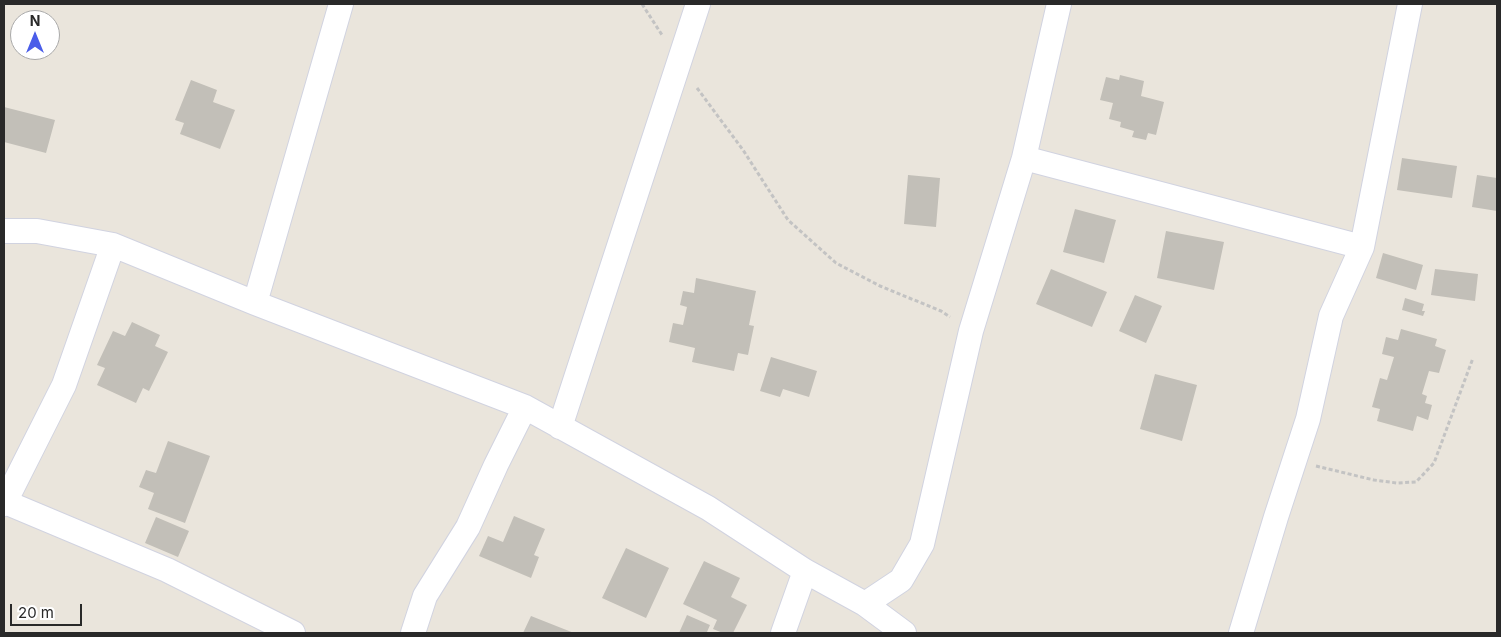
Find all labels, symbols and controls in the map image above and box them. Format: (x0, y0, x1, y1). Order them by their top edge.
north arrow (10, 10, 60, 60)
text: N (30, 12, 40, 29)
scale bar (12, 594, 85, 626)
text: 20 m (18, 603, 54, 622)

